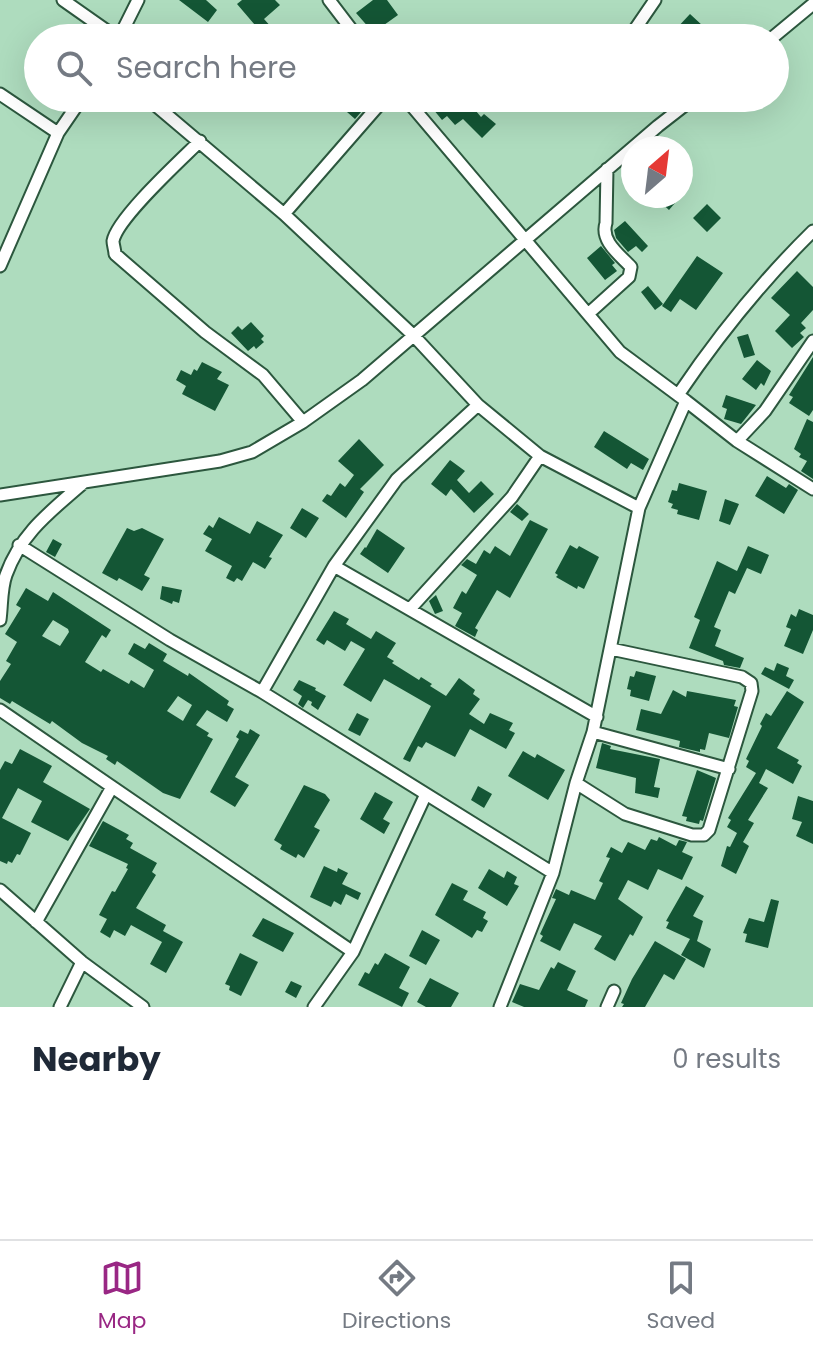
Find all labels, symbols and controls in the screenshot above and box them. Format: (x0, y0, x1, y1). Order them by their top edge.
search box (24, 24, 789, 112)
icon: search (52, 46, 96, 90)
text: Search here (116, 46, 297, 89)
north arrow (621, 136, 693, 208)
text: Nearby (32, 1035, 161, 1083)
text: 0 results (672, 1041, 781, 1077)
tab: Map (98, 1256, 146, 1337)
tab: Directions (342, 1256, 451, 1337)
tab: Saved (647, 1256, 715, 1337)

